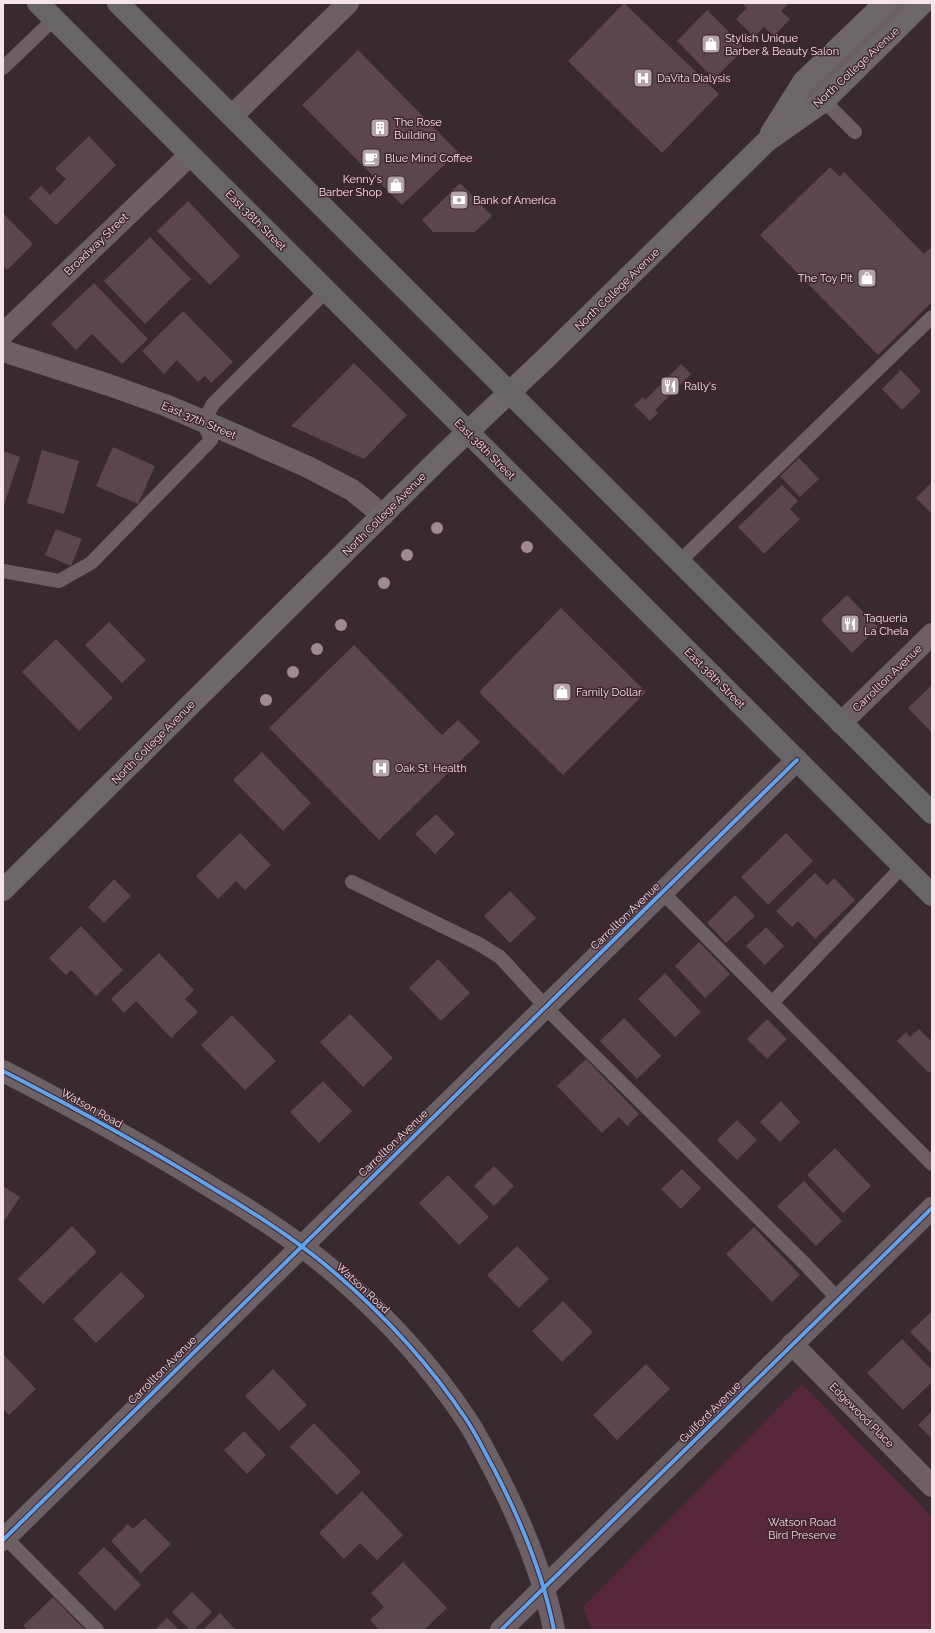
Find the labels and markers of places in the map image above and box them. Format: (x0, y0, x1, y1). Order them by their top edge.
place label: Stylish Unique Barber & Beauty Salon (725, 32, 839, 58)
shop icon: Stylish Unique Barber & Beauty Salon (700, 33, 722, 55)
hospital icon: DaVita Dialysis (632, 67, 654, 89)
place label: DaVita Dialysis (657, 72, 730, 85)
place label: The Rose Building (394, 116, 442, 142)
building icon: The Rose Building (369, 117, 391, 139)
cafe icon: Blue Mind Coffee (360, 147, 382, 169)
place label: Blue Mind Coffee (385, 152, 473, 165)
place label: Kenny's Barber Shop (319, 173, 382, 199)
shop icon: Kenny's Barber Shop (385, 174, 407, 196)
bank icon: Bank of America (448, 189, 470, 211)
place label: Bank of America (473, 194, 556, 207)
shop icon: The Toy Pit (856, 267, 878, 289)
place label: The Toy Pit (798, 272, 853, 285)
restaurant icon: Rally's (659, 375, 681, 397)
place label: Rally's (684, 380, 716, 393)
place label: Taqueria La Chela (864, 612, 909, 638)
restaurant icon: Taqueria La Chela (839, 613, 861, 635)
shop icon: Family Dollar (551, 681, 573, 703)
place label: Family Dollar (576, 686, 642, 699)
hospital icon: Oak St. Health (370, 757, 392, 779)
place label: Oak St. Health (395, 762, 467, 775)

